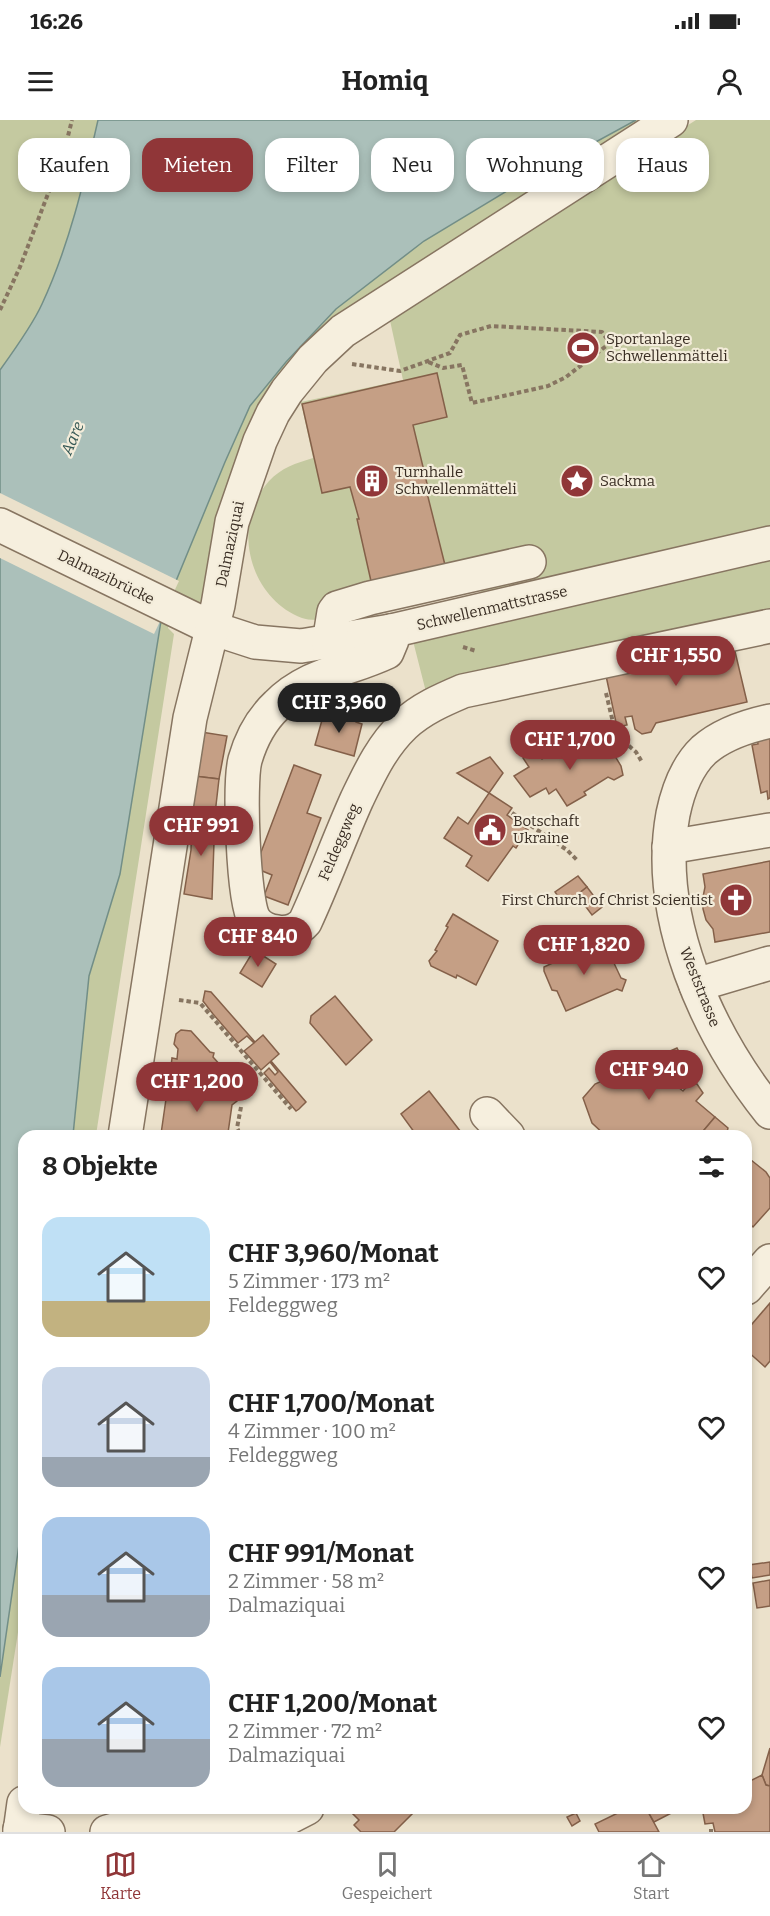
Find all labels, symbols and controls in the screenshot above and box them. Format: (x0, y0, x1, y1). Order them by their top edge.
text: 16:26 (30, 8, 83, 35)
icon: menu (24, 65, 57, 98)
text: Homiq (342, 65, 428, 97)
icon: person (713, 65, 746, 98)
chip: Kaufen (18, 138, 130, 192)
chip: Mieten (142, 138, 253, 192)
chip: Filter (265, 138, 359, 192)
chip: Neu (371, 138, 454, 192)
chip: Wohnung (466, 138, 604, 192)
chip: Haus (616, 138, 709, 192)
sports icon: Sportanlage Schwellenmätteli (565, 330, 601, 366)
place label: Sportanlage Schwellenmätteli (606, 330, 728, 365)
water label: Aare (57, 419, 88, 459)
building icon: Turnhalle Schwellenmätteli (354, 463, 390, 499)
place label: Turnhalle Schwellenmätteli (395, 463, 517, 498)
place icon: Sackma (559, 463, 595, 499)
place label: Sackma (600, 472, 655, 490)
street label: Dalmaziquai (212, 499, 248, 589)
street label: Dalmazibrücke (55, 546, 157, 608)
street label: Schwellenmattstrasse (415, 582, 569, 634)
pin: CHF 1,550 (607, 636, 745, 687)
text: CHF 1,550 (630, 643, 722, 667)
pin: CHF 3,960 (270, 683, 408, 734)
text: CHF 3,960 (292, 690, 386, 714)
pin: CHF 1,700 (501, 720, 639, 771)
text: CHF 1,700 (524, 727, 616, 751)
street label: Feldeggweg (315, 801, 363, 883)
pin: CHF 991 (146, 806, 256, 857)
public building icon: Botschaft Ukraine (472, 812, 508, 848)
place label: Botschaft Ukraine (513, 812, 580, 847)
text: CHF 991 (163, 813, 239, 837)
church icon: First Church of Christ Scientist (718, 882, 754, 918)
place label: First Church of Christ Scientist (502, 891, 714, 909)
pin: CHF 840 (203, 917, 313, 968)
text: CHF 840 (218, 924, 298, 948)
pin: CHF 1,820 (515, 925, 653, 976)
text: CHF 1,820 (538, 932, 630, 956)
street label: Weststrasse (676, 944, 724, 1030)
pin: CHF 940 (594, 1050, 704, 1101)
text: CHF 940 (609, 1057, 689, 1081)
pin: CHF 1,200 (128, 1062, 266, 1113)
text: CHF 1,200 (150, 1069, 244, 1093)
icon: filters (695, 1150, 728, 1183)
text: 8 Objekte (42, 1151, 158, 1182)
text: CHF 3,960/Monat (228, 1238, 439, 1269)
icon: home (90, 1241, 162, 1313)
icon: heart (695, 1261, 728, 1294)
text: 5 Zimmer · 173 m² (228, 1269, 390, 1293)
text: Feldeggweg (228, 1293, 338, 1317)
text: CHF 1,700/Monat (228, 1388, 435, 1419)
icon: home (90, 1391, 162, 1463)
icon: heart (695, 1411, 728, 1444)
text: 4 Zimmer · 100 m² (228, 1419, 396, 1443)
text: Feldeggweg (228, 1443, 338, 1467)
text: CHF 991/Monat (228, 1538, 414, 1569)
icon: home (90, 1541, 162, 1613)
icon: heart (695, 1561, 728, 1594)
text: 2 Zimmer · 58 m² (228, 1569, 384, 1593)
text: Dalmaziquai (228, 1593, 345, 1617)
text: CHF 1,200/Monat (228, 1688, 437, 1719)
icon: home (90, 1691, 162, 1763)
icon: heart (695, 1711, 728, 1744)
text: 2 Zimmer · 72 m² (228, 1719, 382, 1743)
text: Dalmaziquai (228, 1743, 345, 1767)
tab: Karte (100, 1848, 141, 1903)
tab: Gespeichert (342, 1848, 432, 1903)
tab: Start (633, 1848, 670, 1903)

